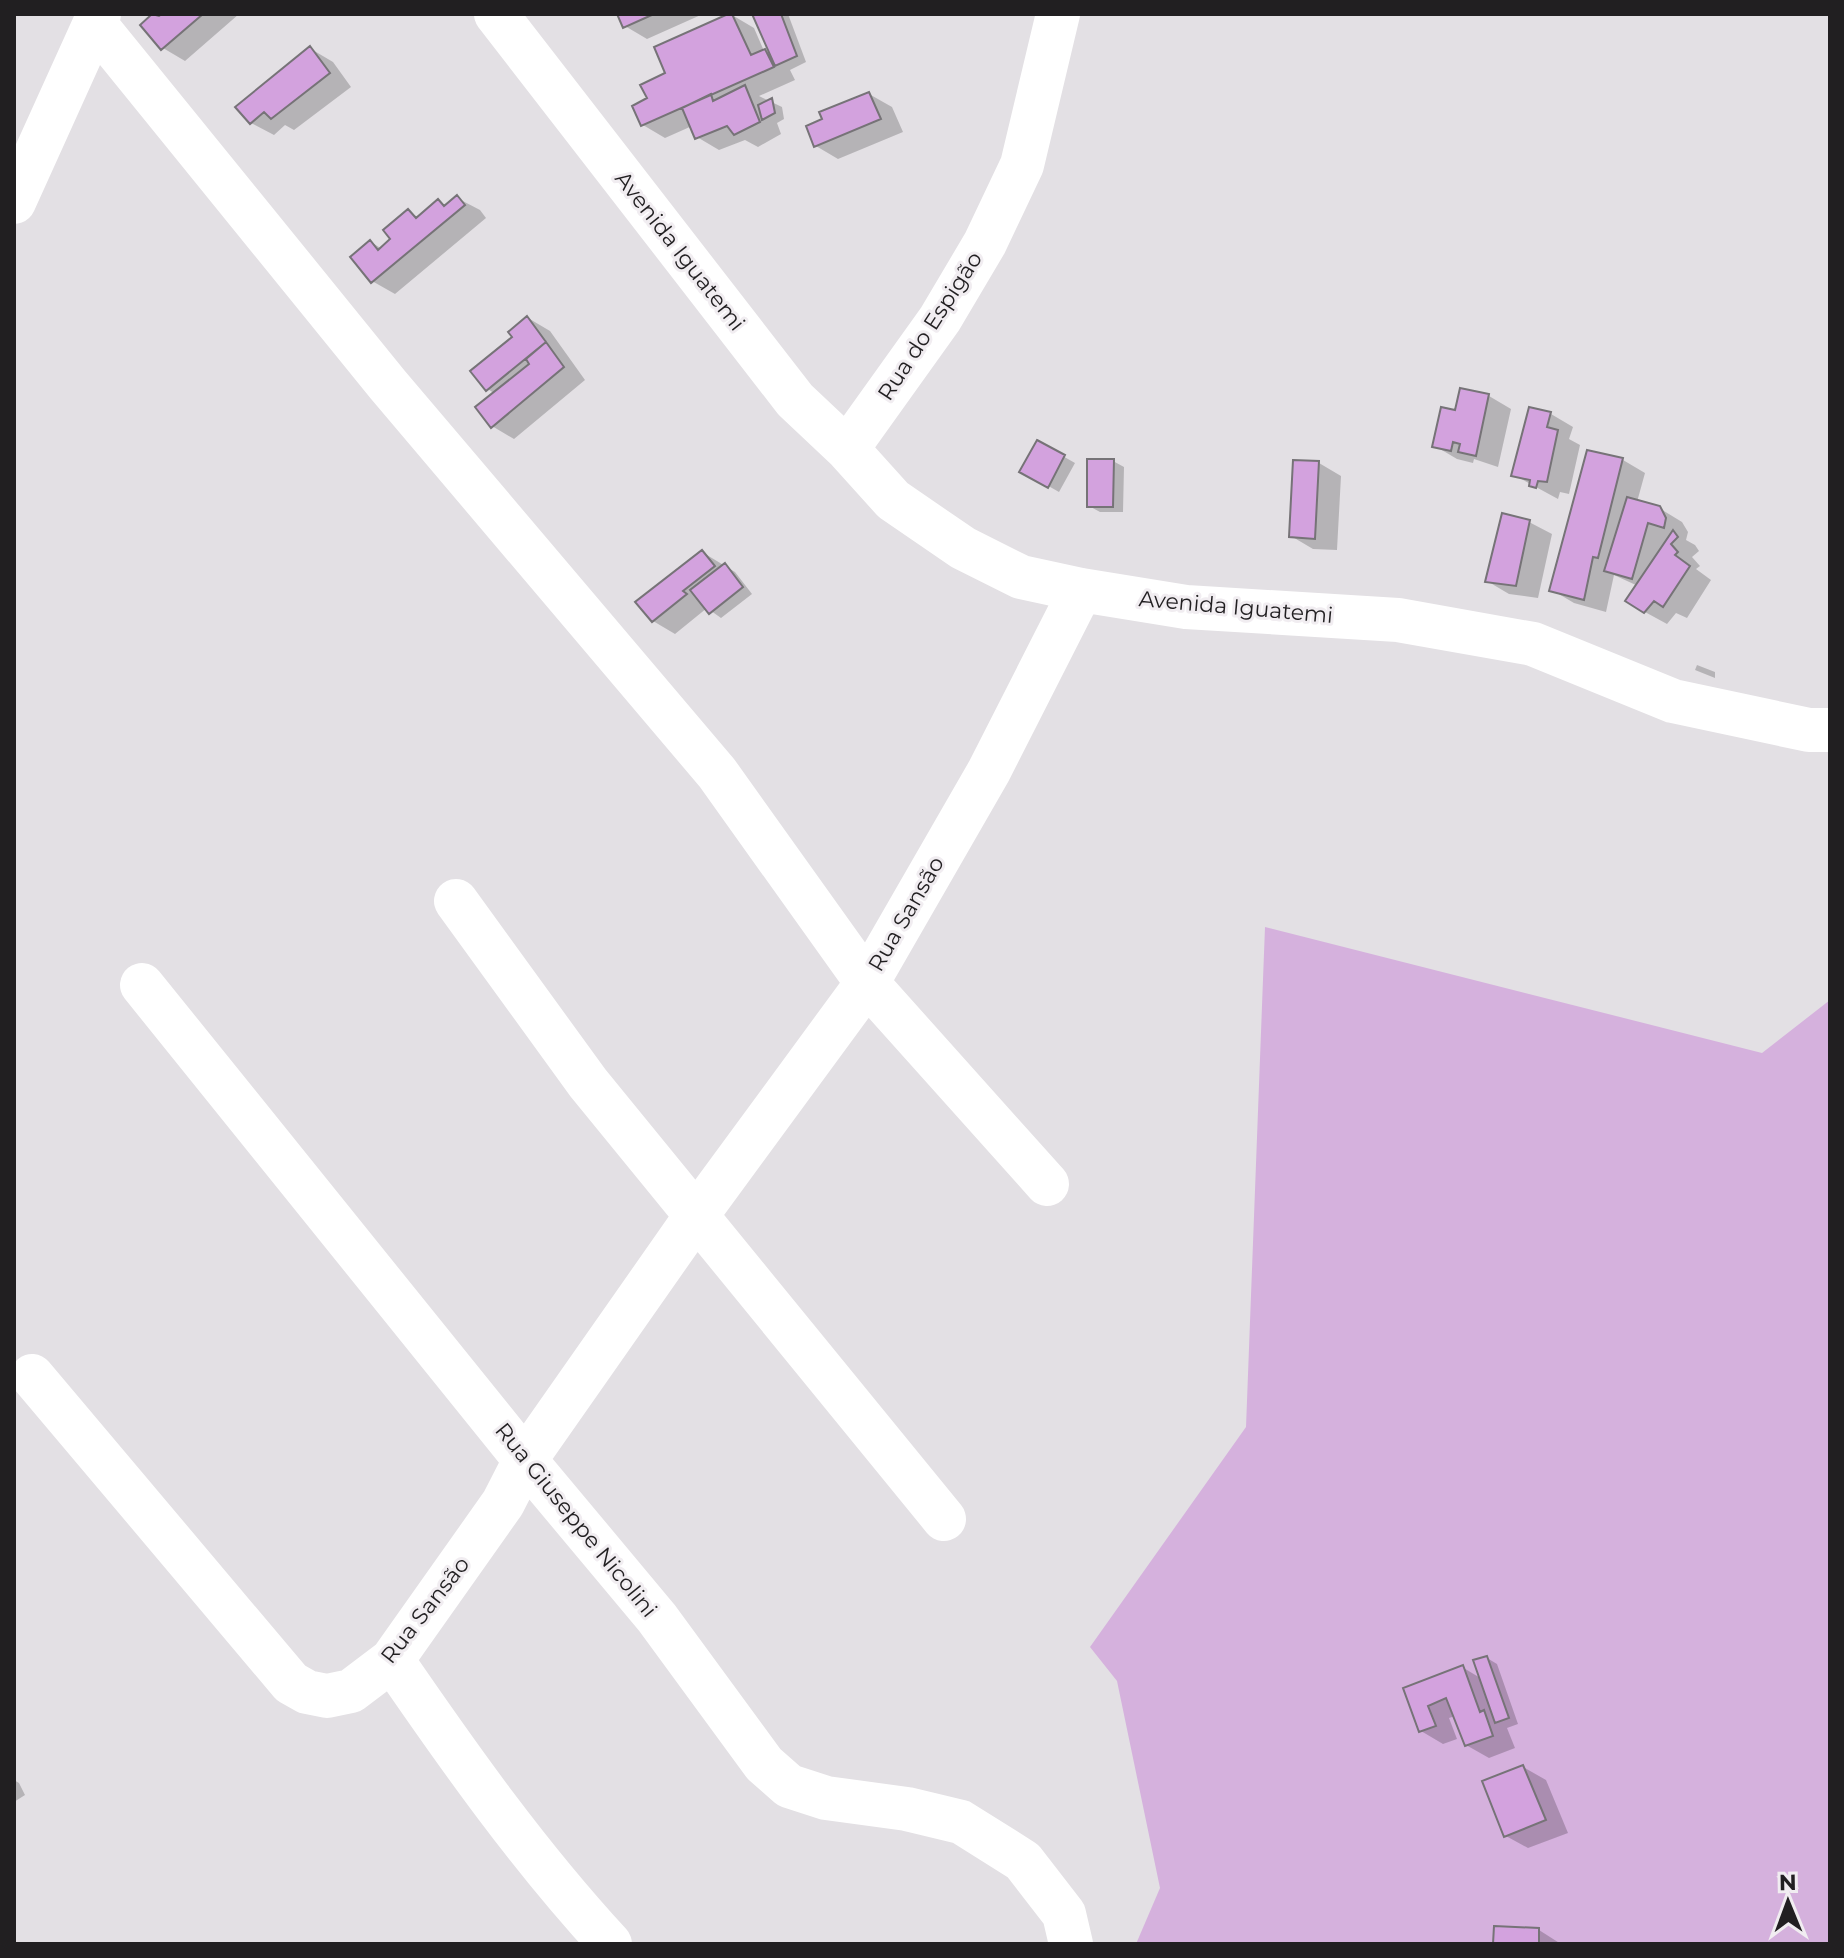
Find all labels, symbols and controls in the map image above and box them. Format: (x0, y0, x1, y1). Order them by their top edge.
street label: Avenida Iguatemi (609, 166, 751, 336)
street label: Rua do Espigão (872, 247, 988, 405)
street label: Avenida Iguatemi (1138, 585, 1334, 629)
street label: Rua Sansão (862, 852, 950, 976)
street label: Rua Giuseppe Nicolini (489, 1417, 663, 1623)
street label: Rua Sansão (375, 1551, 475, 1669)
north arrow (1748, 1862, 1828, 1942)
text: N (1779, 1869, 1797, 1896)

